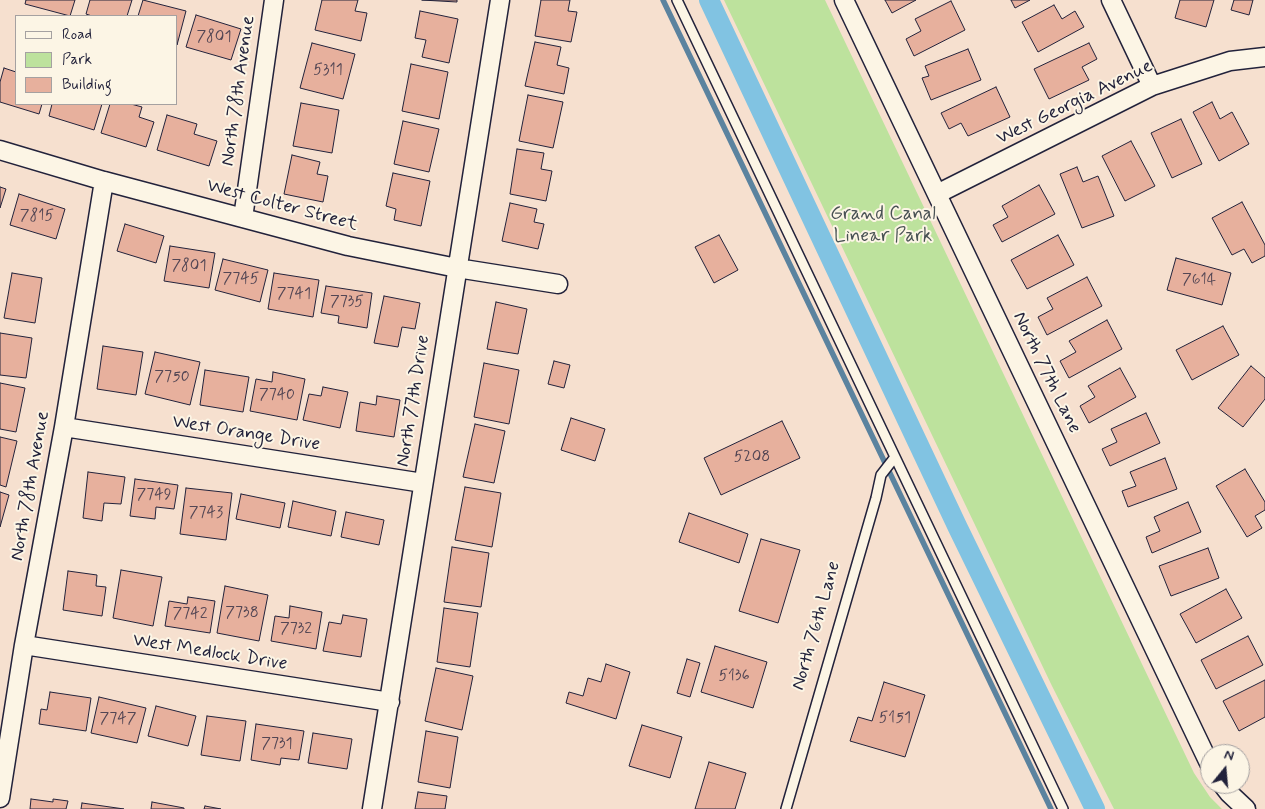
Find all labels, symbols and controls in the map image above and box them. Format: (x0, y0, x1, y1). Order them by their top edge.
street label: North 78th Avenue (217, 14, 261, 168)
legend (15, 15, 178, 105)
text: Road (62, 25, 92, 45)
house number: 7801 (196, 28, 232, 48)
text: Park (62, 50, 92, 70)
street label: West Georgia Avenue (993, 55, 1157, 151)
house number: 5311 (313, 61, 343, 81)
text: Building (62, 75, 112, 95)
street label: West Colter Street (204, 175, 360, 237)
park label: Grand Canal Linear Park (830, 204, 936, 248)
house number: 7815 (20, 207, 54, 227)
house number: 7801 (171, 257, 207, 277)
house number: 7745 (223, 270, 259, 290)
house number: 7614 (1182, 271, 1216, 291)
house number: 7741 (277, 285, 311, 305)
house number: 7735 (330, 293, 364, 313)
street label: North 77th Lane (1007, 309, 1085, 437)
street label: North 77th Drive (392, 333, 436, 469)
house number: 7750 (154, 368, 190, 388)
house number: 7740 (259, 386, 295, 406)
street label: North 78th Avenue (7, 409, 55, 563)
street label: West Orange Drive (170, 411, 322, 457)
house number: 5208 (734, 448, 770, 468)
house number: 7749 (136, 486, 172, 506)
house number: 7743 (189, 504, 223, 524)
street label: North 76th Lane (788, 559, 846, 693)
house number: 7738 (225, 604, 259, 624)
house number: 7742 (172, 605, 208, 625)
house number: 7732 (280, 620, 312, 640)
street label: West Medlock Drive (131, 630, 289, 676)
house number: 5136 (718, 667, 750, 687)
house number: 5151 (879, 709, 911, 729)
house number: 7747 (100, 710, 136, 730)
house number: 7731 (261, 735, 293, 755)
north arrow (1200, 744, 1250, 794)
text: N (1222, 746, 1236, 766)

